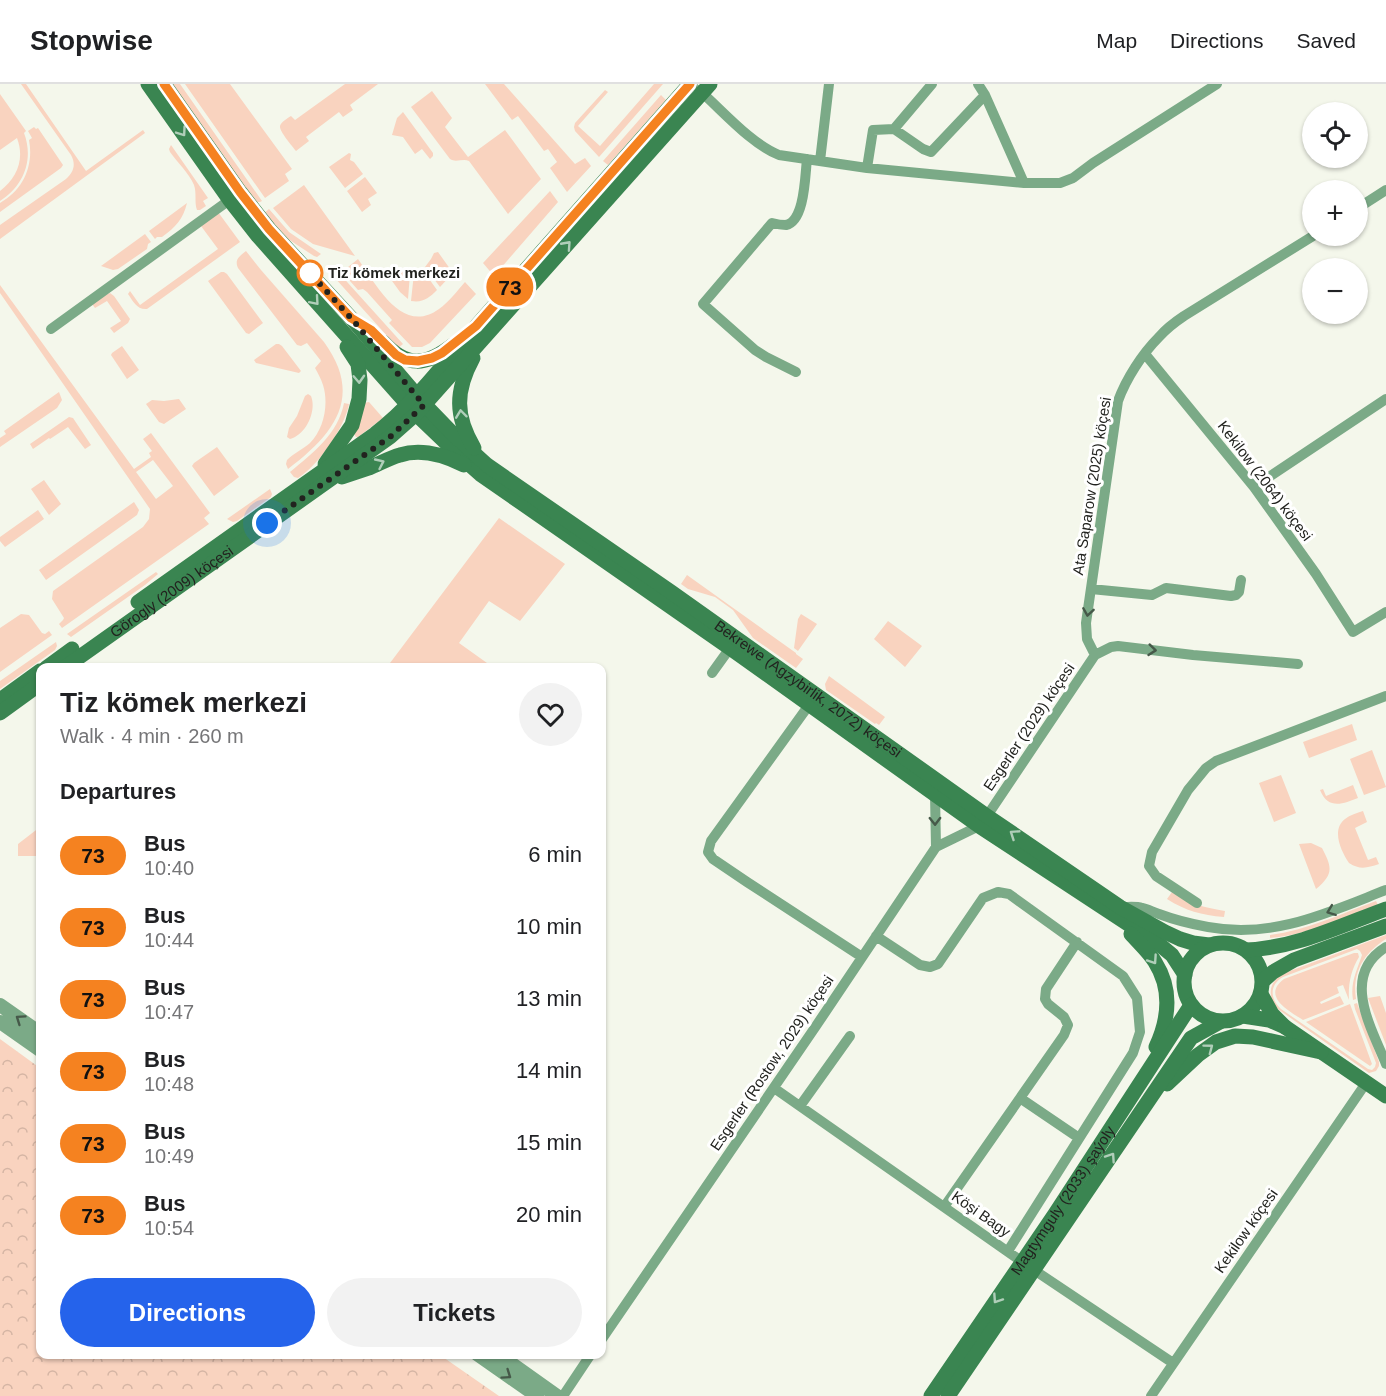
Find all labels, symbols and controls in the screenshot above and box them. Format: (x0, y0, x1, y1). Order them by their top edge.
text: Stopwise (30, 25, 153, 56)
text: Map (1096, 29, 1137, 52)
text: Directions (1170, 29, 1263, 52)
text: Saved (1296, 29, 1356, 52)
map controls (1302, 102, 1368, 324)
button: locate (1302, 102, 1368, 168)
one-way arrow (175, 125, 186, 136)
button: + (1302, 180, 1368, 246)
one-way arrow (560, 241, 571, 252)
button: − (1302, 258, 1368, 324)
marker: Tiz kömek merkezi (297, 260, 323, 286)
place label: Tiz kömek merkezi (328, 264, 460, 281)
line badge: 73 (483, 268, 537, 306)
text: 73 (498, 276, 522, 299)
one-way arrow (308, 294, 319, 305)
one-way arrow (352, 374, 365, 383)
street label: Ata Saparow (2025) köçesi (1069, 396, 1114, 576)
one-way arrow (455, 409, 467, 418)
street label: Kekilow (2064) köçesi (1215, 417, 1316, 544)
one-way arrow (373, 458, 384, 470)
your location (252, 508, 282, 538)
street label: Görogly (2009) köçesi (107, 542, 236, 641)
one-way arrow (1082, 608, 1094, 617)
street label: Bekrewe (Agzybirlik, 2072) köçesi (711, 617, 905, 761)
one-way arrow (1147, 643, 1157, 656)
street label: Esgerler (2029) köçesi (980, 660, 1078, 794)
button: heart (519, 683, 582, 746)
text: Tiz kömek merkezi (60, 687, 307, 718)
text: Walk · 4 min · 260 m (60, 725, 244, 747)
text: Departures (60, 779, 176, 804)
one-way arrow (929, 816, 942, 825)
one-way arrow (1009, 830, 1020, 841)
text: Bus (144, 831, 186, 856)
text: 6 min (528, 842, 582, 867)
text: 73 (81, 844, 105, 867)
text: 10:40 (144, 857, 194, 879)
text: Bus (144, 903, 186, 928)
one-way arrow (1327, 904, 1338, 916)
text: 10 min (516, 914, 582, 939)
text: 73 (81, 916, 105, 939)
text: 10:44 (144, 929, 194, 951)
one-way arrow (1146, 953, 1157, 964)
street label: Esgerler (Rostow, 2029) köçesi (706, 972, 837, 1154)
text: Bus (144, 975, 186, 1000)
text: 13 min (516, 986, 582, 1011)
text: 73 (81, 988, 105, 1011)
text: 10:47 (144, 1001, 194, 1023)
one-way arrow (16, 1015, 27, 1026)
one-way arrow (1202, 1044, 1213, 1055)
text: Bus (144, 1047, 186, 1072)
text: 14 min (516, 1058, 582, 1083)
text: 73 (81, 1060, 105, 1083)
text: 10:48 (144, 1073, 194, 1095)
text: Bus (144, 1119, 186, 1144)
street label: Magtymguly (2033) şaýoly (1007, 1122, 1118, 1278)
text: 15 min (516, 1130, 582, 1155)
text: 73 (81, 1132, 105, 1155)
text: 10:49 (144, 1145, 194, 1167)
one-way arrow (1104, 1152, 1115, 1163)
street label: Kekilow köçesi (1210, 1186, 1281, 1276)
street label: Köşi Bagy (949, 1187, 1014, 1240)
text: Bus (144, 1191, 186, 1216)
text: 20 min (516, 1202, 582, 1227)
text: 73 (81, 1204, 105, 1227)
text: 10:54 (144, 1217, 194, 1239)
button: Directions (60, 1278, 315, 1347)
button: Tickets (327, 1278, 582, 1347)
one-way arrow (993, 1292, 1004, 1303)
one-way arrow (501, 1368, 512, 1379)

